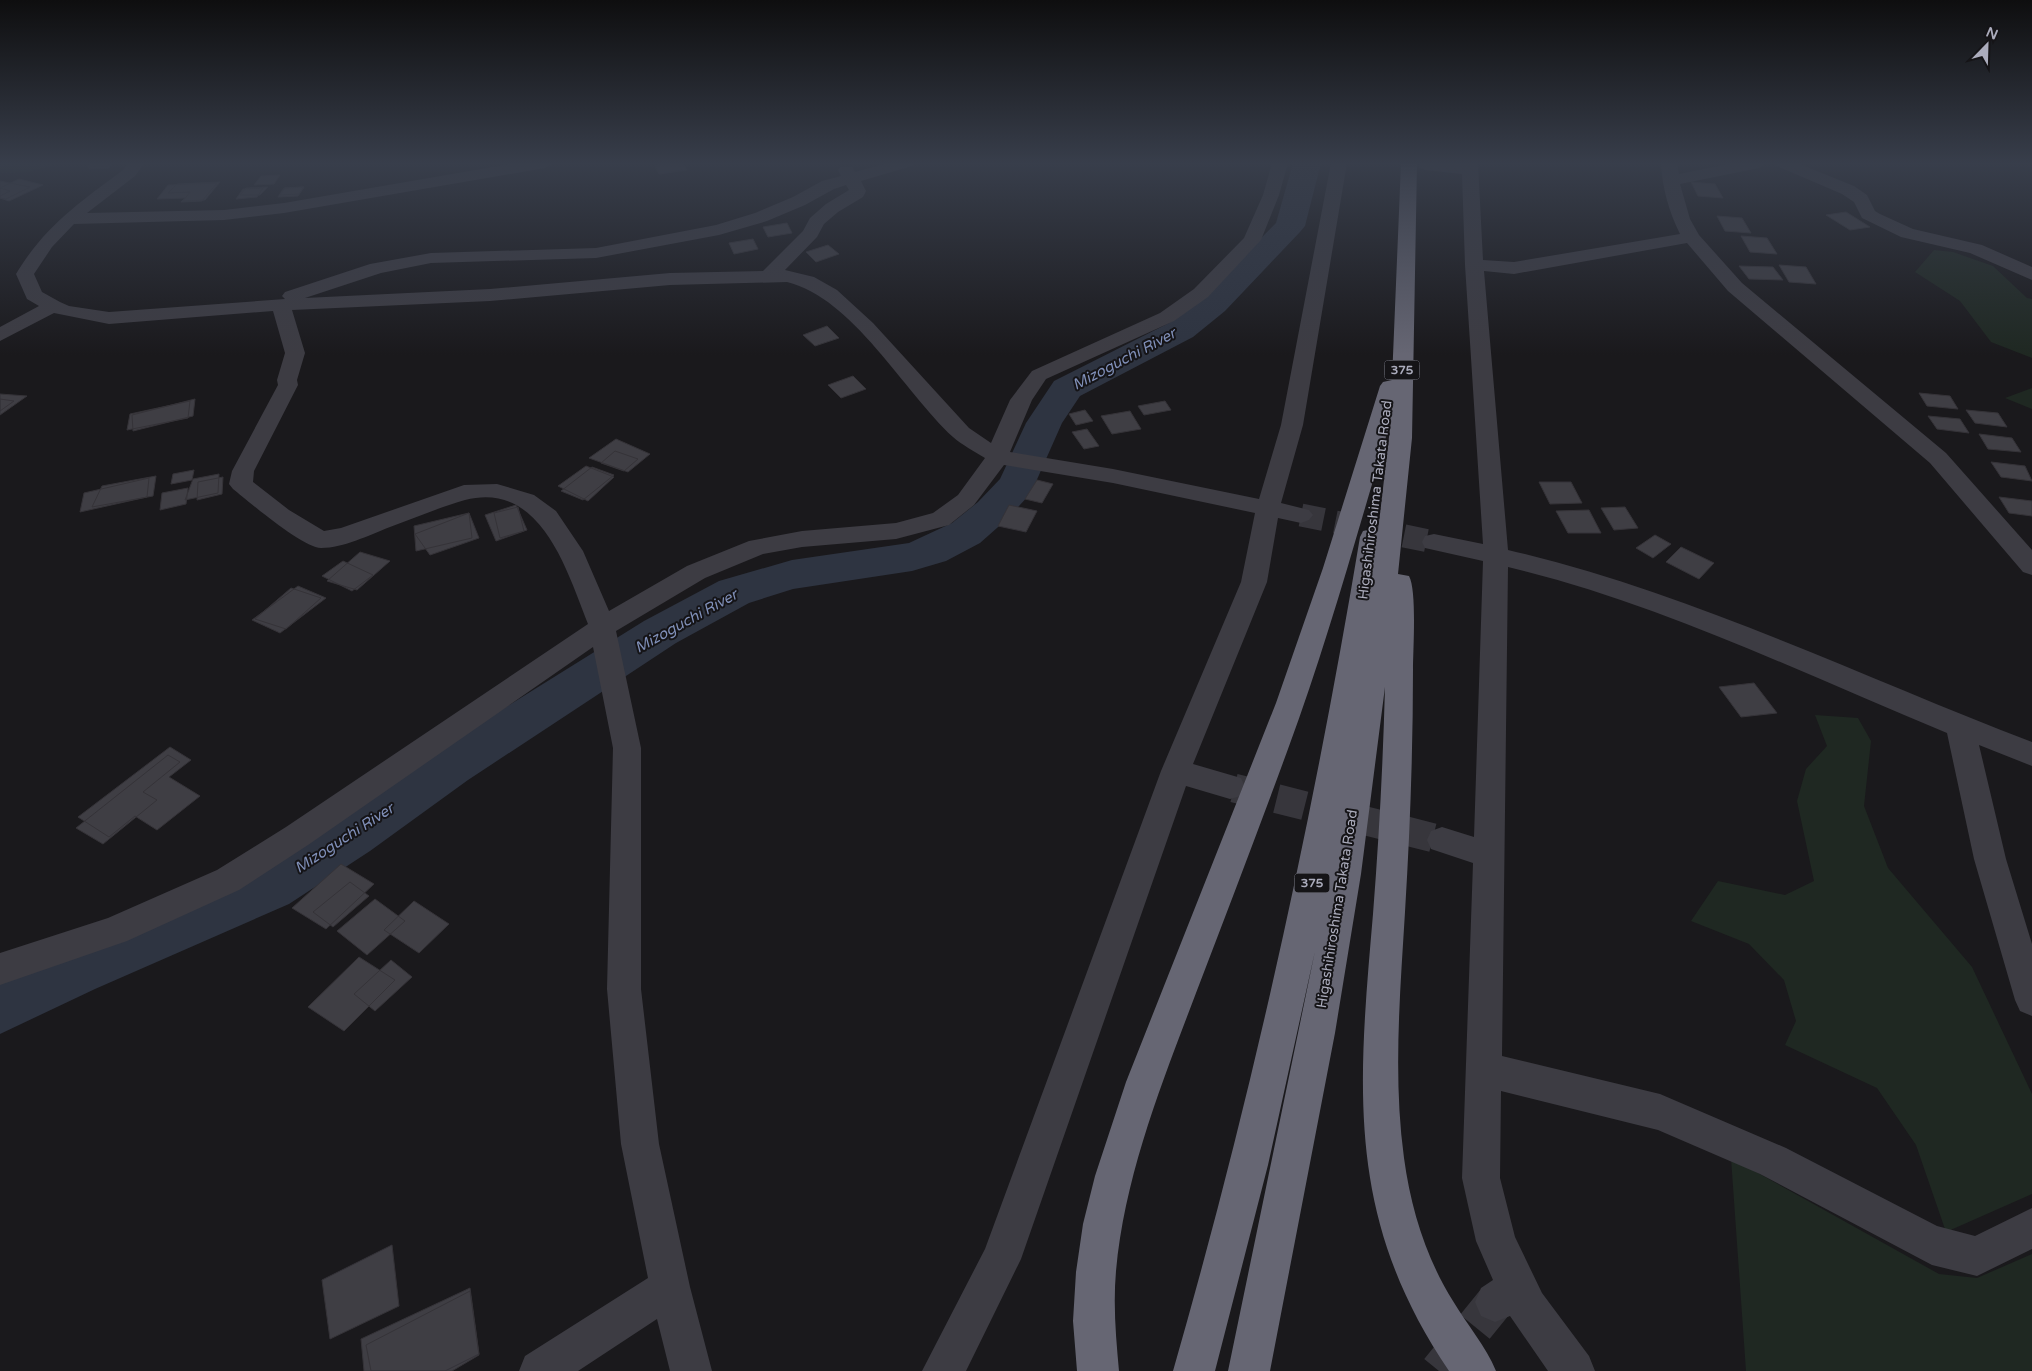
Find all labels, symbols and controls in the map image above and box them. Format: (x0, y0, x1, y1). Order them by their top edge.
north arrow (1962, 20, 2012, 70)
text: N (1983, 23, 2000, 44)
water label: Mizoguchi River (1069, 323, 1181, 394)
road number: 375 (1384, 360, 1420, 380)
street label: Higashihiroshima Takata Road (1354, 399, 1396, 601)
water label: Mizoguchi River (632, 584, 742, 657)
water label: Mizoguchi River (291, 798, 399, 877)
street label: Higashihiroshima Takata Road (1313, 809, 1361, 1009)
road number: 375 (1294, 874, 1330, 892)

